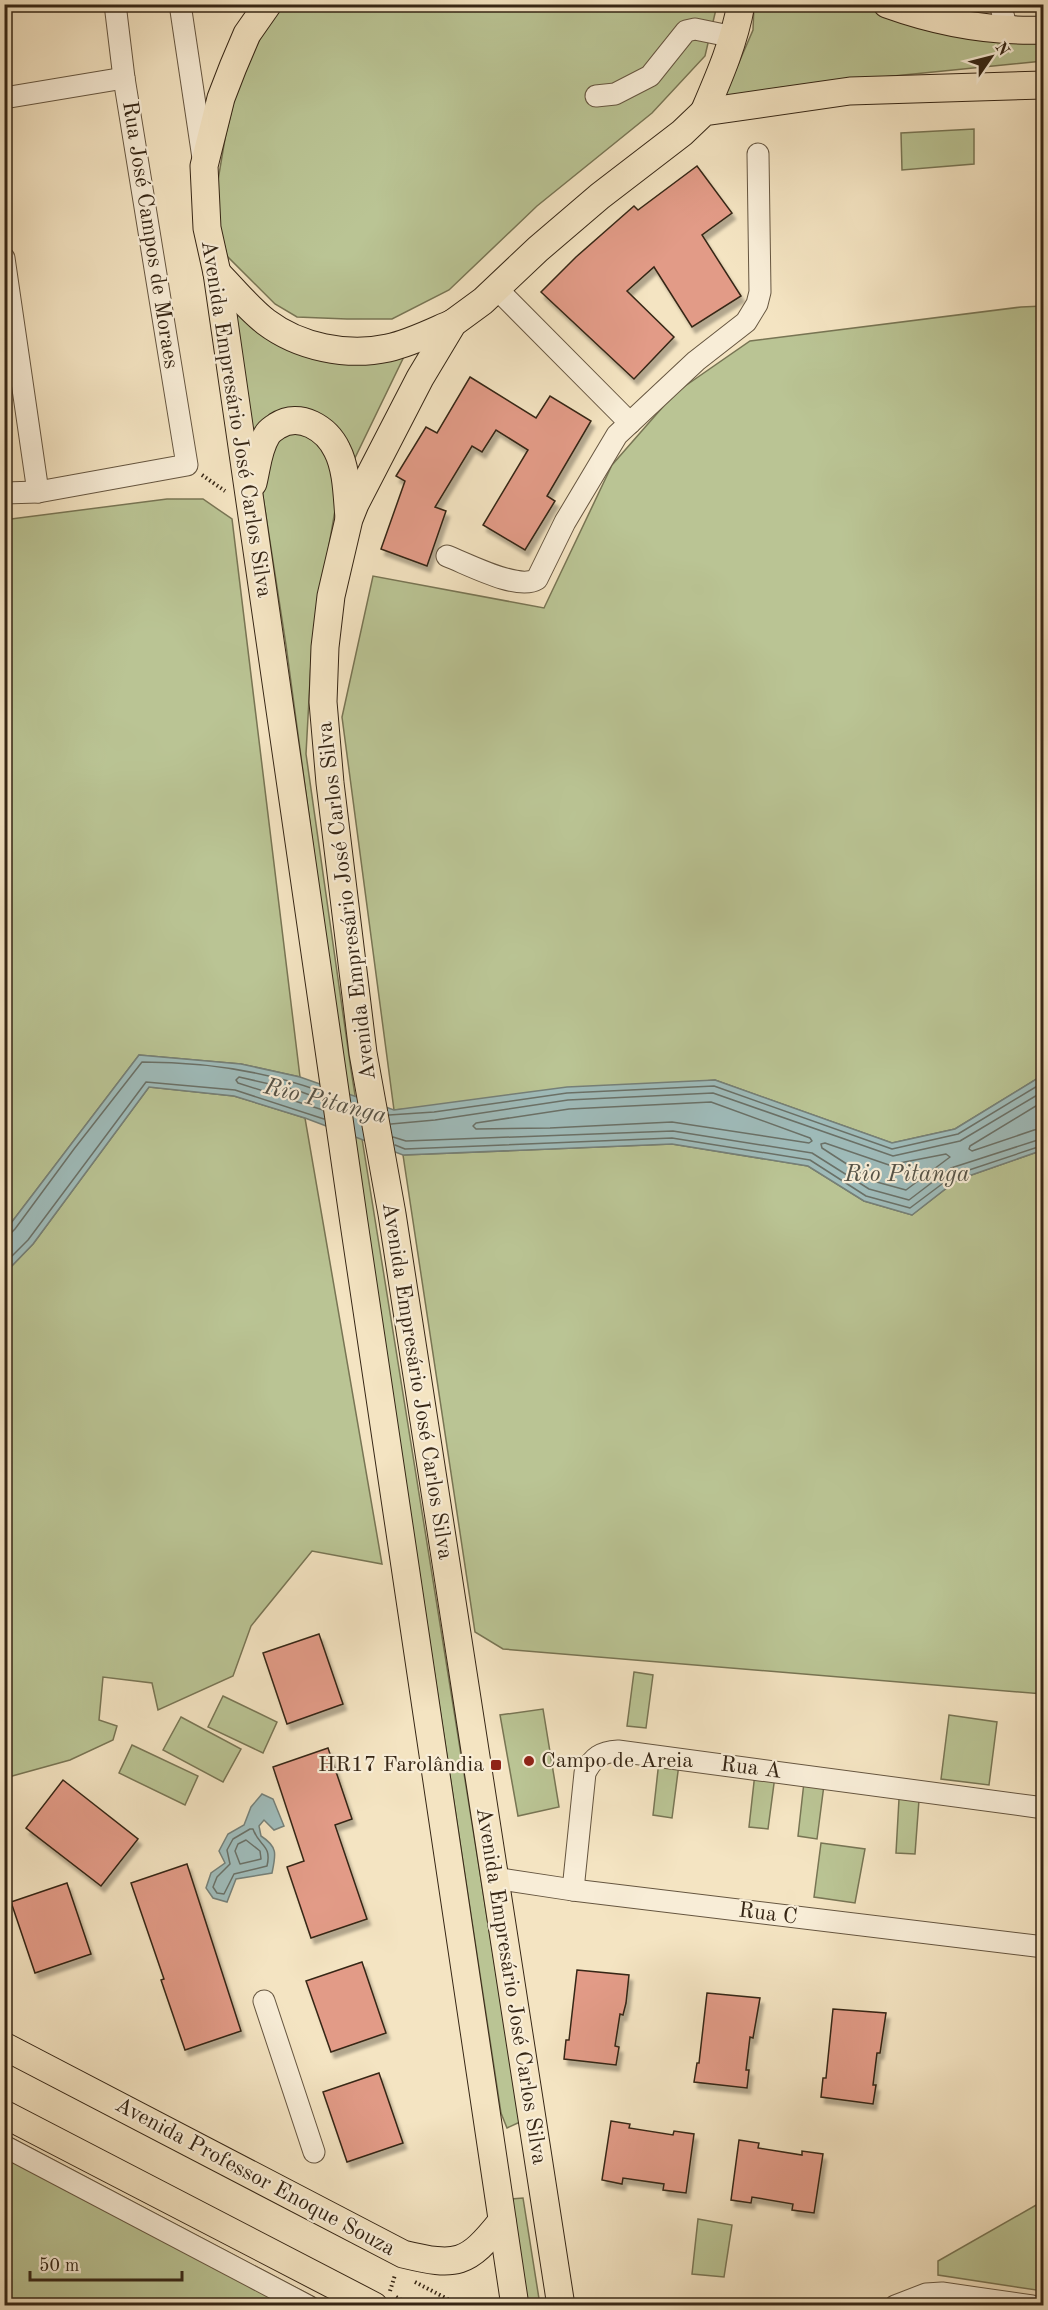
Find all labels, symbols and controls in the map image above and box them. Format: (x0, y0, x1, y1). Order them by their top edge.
north arrow (961, 27, 1021, 87)
text: N (992, 40, 1012, 60)
street label: Rua José Campos de Moraes (118, 99, 182, 371)
street label: Avenida Empresário José Carlos Silva (197, 239, 275, 599)
street label: Avenida Empresário José Carlos Silva (314, 720, 380, 1082)
water label: Rio Pitanga (260, 1075, 389, 1129)
water label: Rio Pitanga (843, 1163, 970, 1187)
street label: Avenida Empresário José Carlos Silva (378, 1201, 456, 1561)
place label: Campo de Areia (541, 1750, 693, 1772)
street label: Rua A (719, 1753, 783, 1783)
place label: HR17 Farolândia (318, 1754, 484, 1776)
marker: Campo de Areia (522, 1754, 536, 1768)
marker: HR17 Farolândia (489, 1758, 503, 1772)
street label: Avenida Empresário José Carlos Silva (472, 1806, 550, 2166)
street label: Rua C (737, 1899, 799, 1929)
street label: Avenida Professor Enoque Souza (111, 2094, 399, 2260)
scale bar (30, 2244, 182, 2282)
text: 50 m (39, 2257, 79, 2275)

